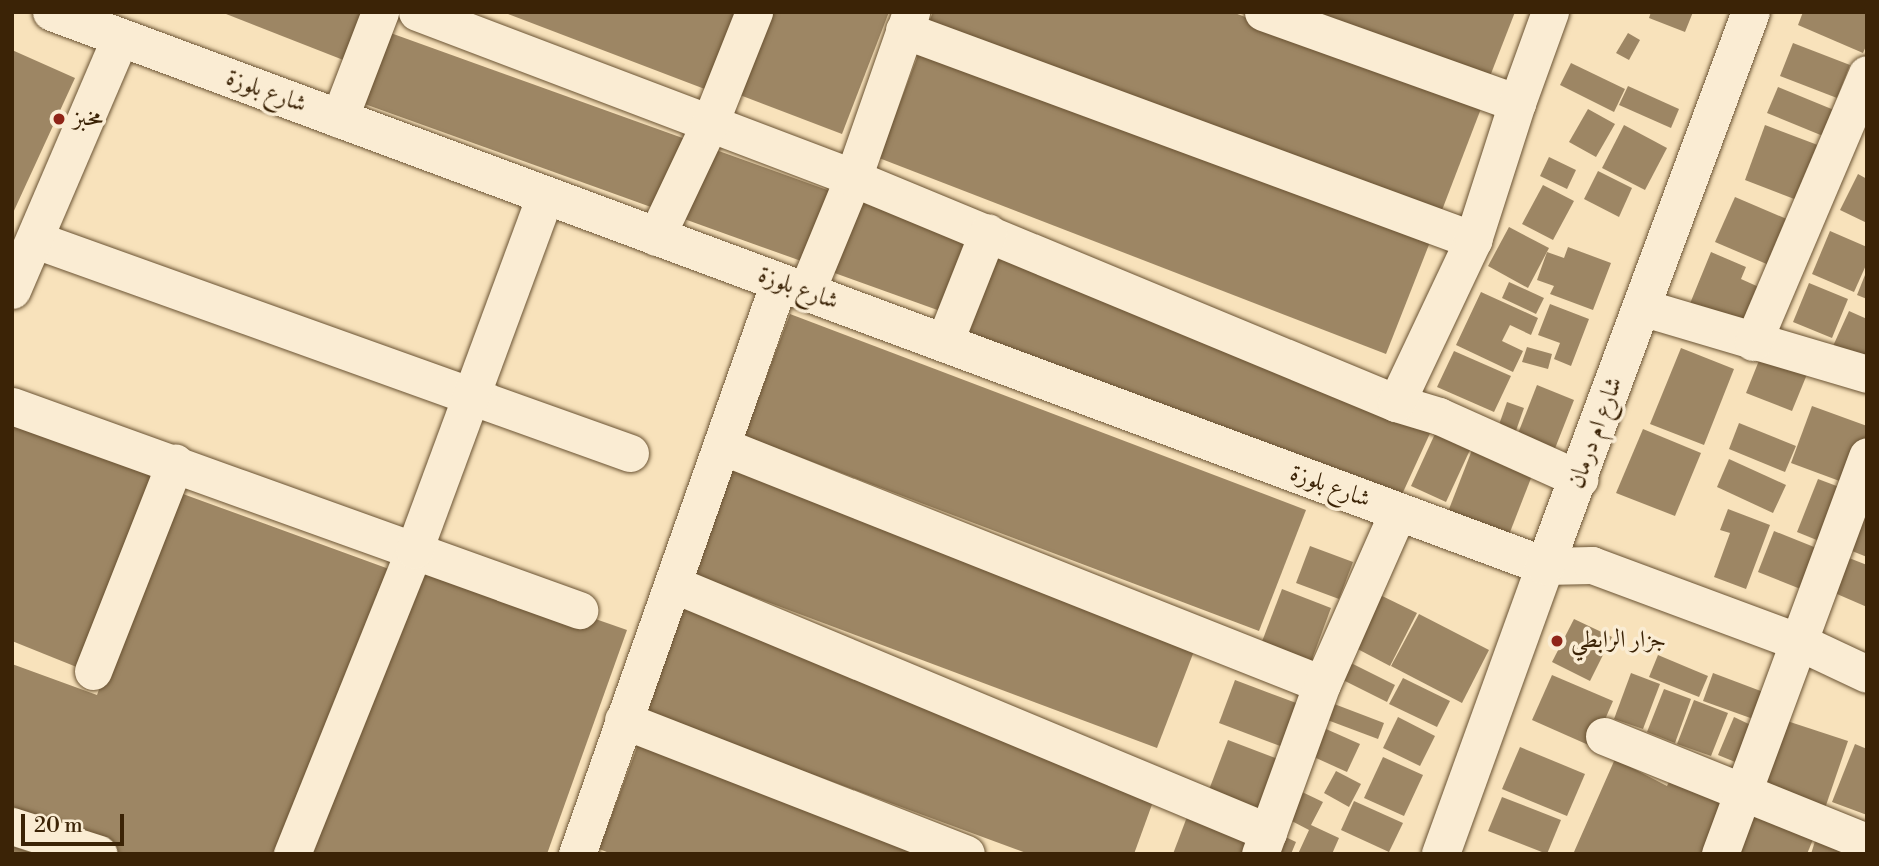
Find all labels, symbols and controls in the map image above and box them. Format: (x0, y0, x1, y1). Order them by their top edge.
street label: شارع بلوزة (222, 64, 310, 120)
place label: مخبز (73, 105, 103, 133)
marker: مخبز (51, 111, 67, 127)
street label: شارع بلوزة (754, 261, 842, 317)
street label: شارع ام درمان (1563, 373, 1629, 493)
street label: شارع بلوزة (1286, 459, 1374, 515)
place label: جزار الرابطي (1571, 627, 1666, 655)
marker: جزار الرابطي (1549, 633, 1565, 649)
scale bar (24, 800, 128, 844)
text: 20 m (34, 813, 83, 839)

